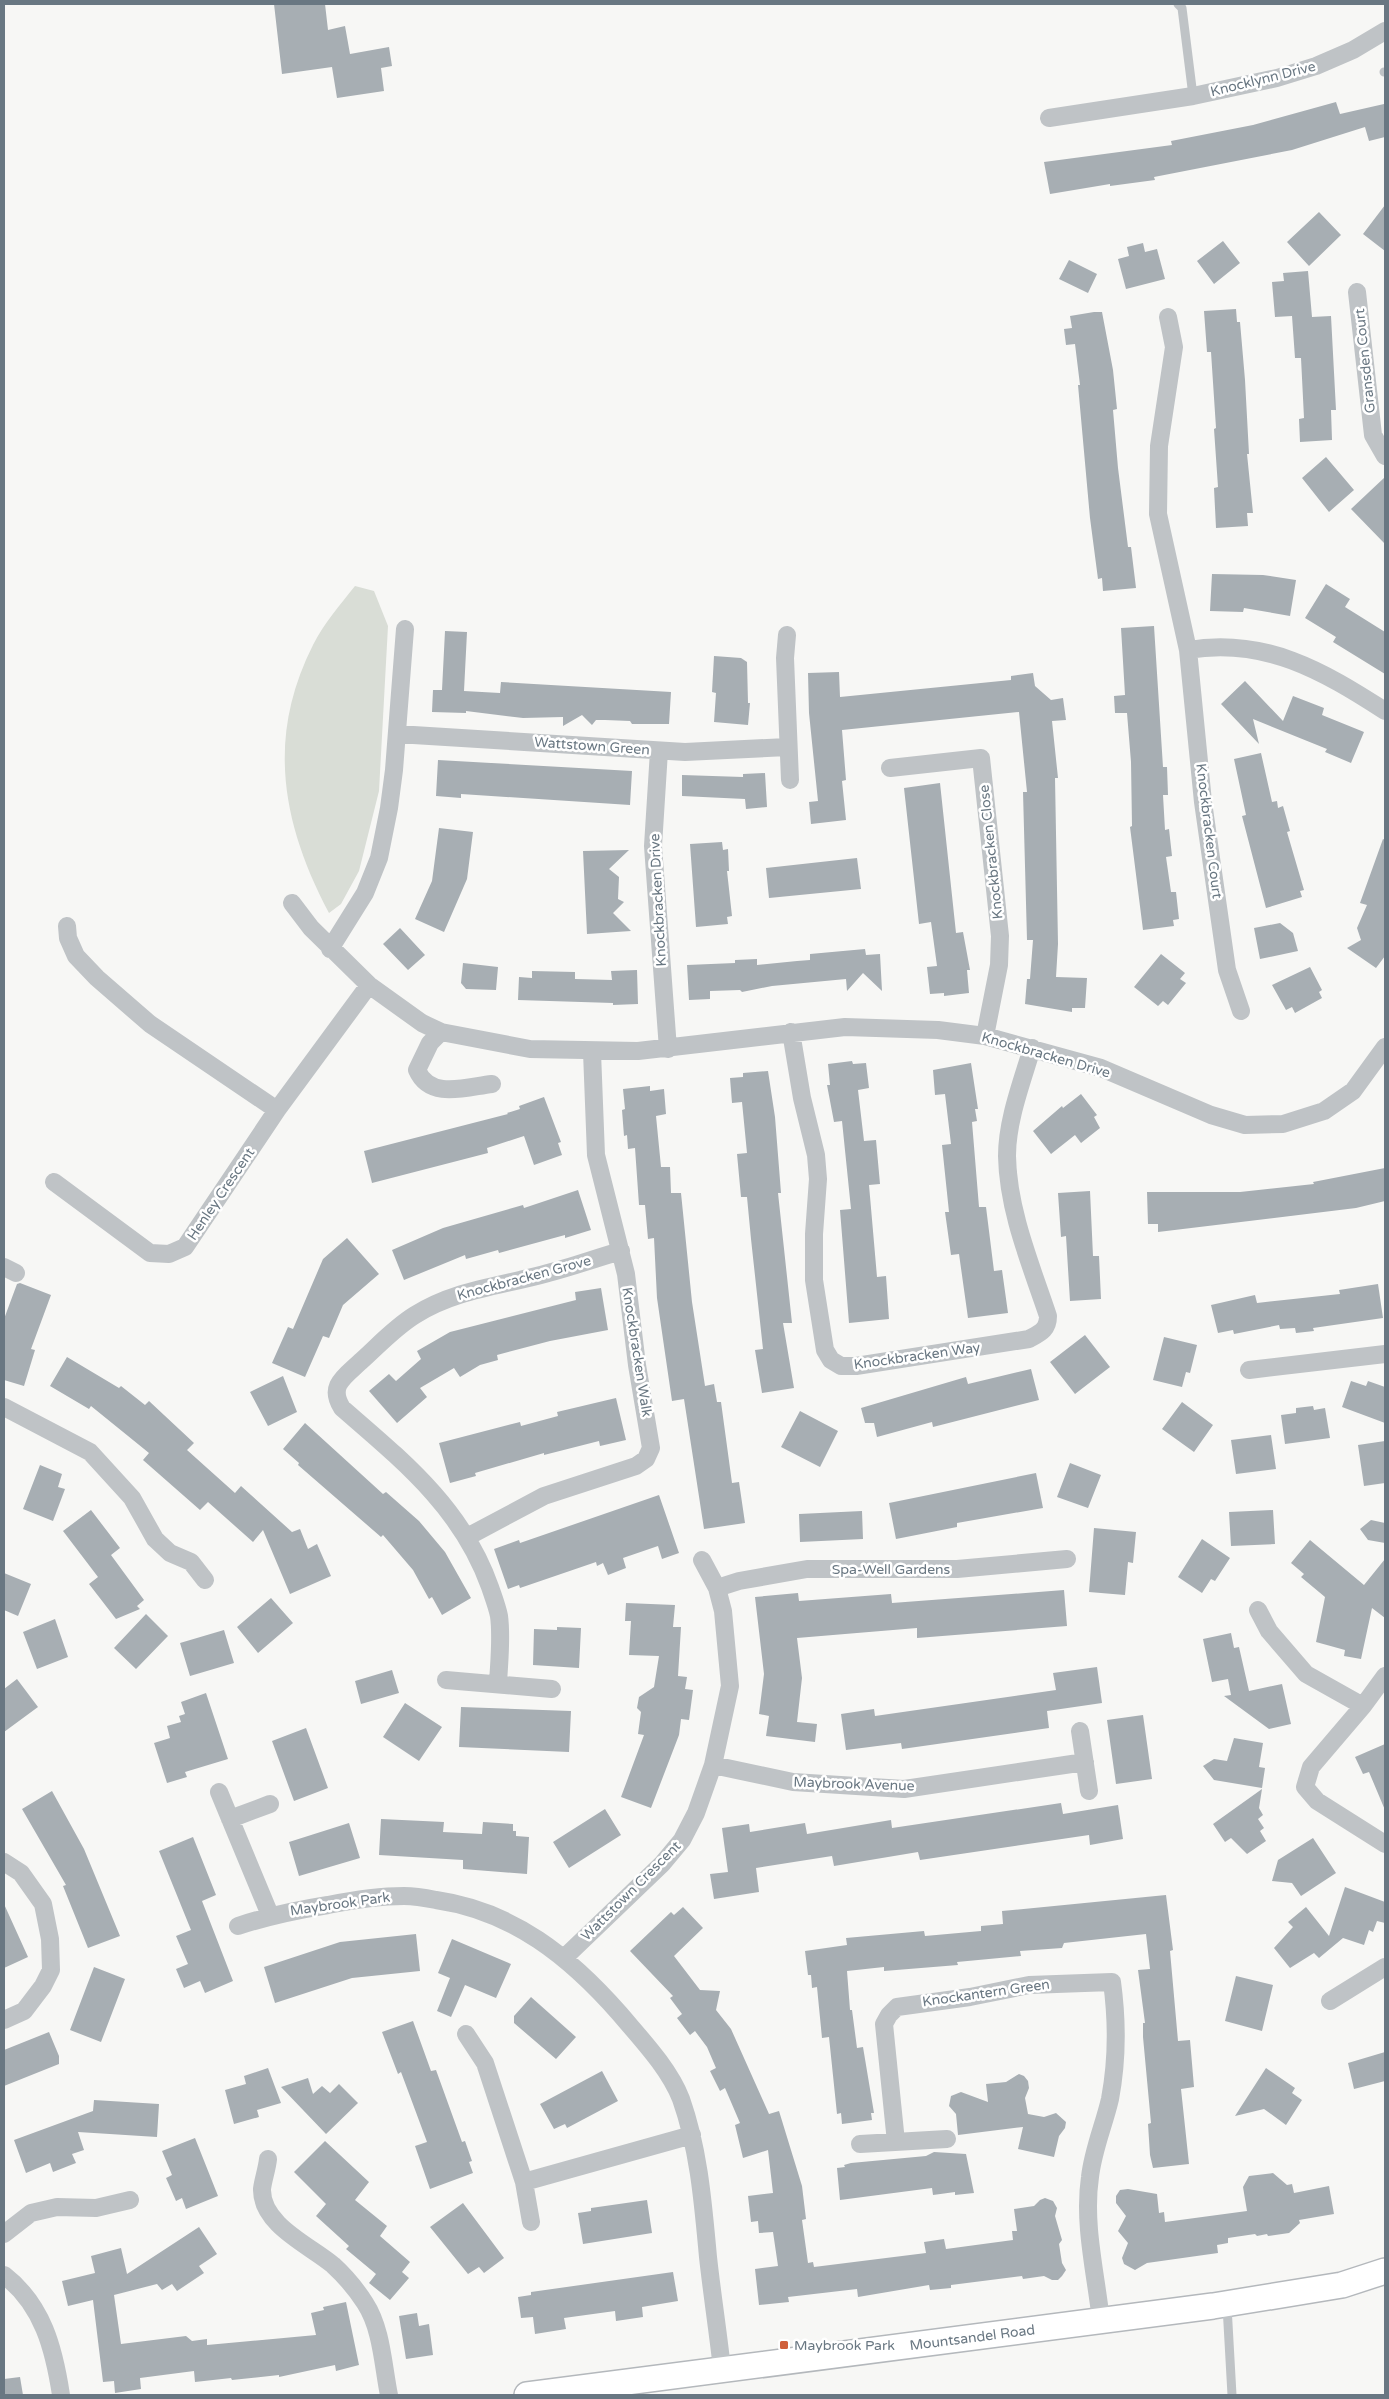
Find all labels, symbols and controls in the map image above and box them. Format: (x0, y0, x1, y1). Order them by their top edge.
street label: Knocklynn Drive (1209, 58, 1317, 100)
street label: Gransden Court (1351, 307, 1379, 414)
street label: Wattstown Green (534, 733, 650, 759)
street label: Knockbracken Court (1192, 763, 1226, 900)
street label: Knockbracken Close (975, 784, 1007, 920)
street label: Knockbracken Drive (646, 833, 670, 967)
street label: Knockbracken Drive (980, 1028, 1112, 1082)
street label: Henley Crescent (184, 1144, 259, 1243)
street label: Knockbracken Grove (455, 1252, 593, 1304)
street label: Knockbracken Walk (618, 1286, 656, 1418)
street label: Knockbracken Way (853, 1339, 982, 1373)
street label: Spa-Well Gardens (832, 1561, 951, 1578)
street label: Maybrook Avenue (793, 1773, 915, 1795)
street label: Wattstown Crescent (578, 1837, 685, 1944)
street label: Maybrook Park (289, 1889, 392, 1919)
street label: Knockantern Green (921, 1976, 1051, 2010)
street label: Mountsandel Road (909, 2321, 1036, 2354)
place label: Maybrook Park (794, 2337, 895, 2354)
marker: Maybrook Park (778, 2339, 790, 2351)

